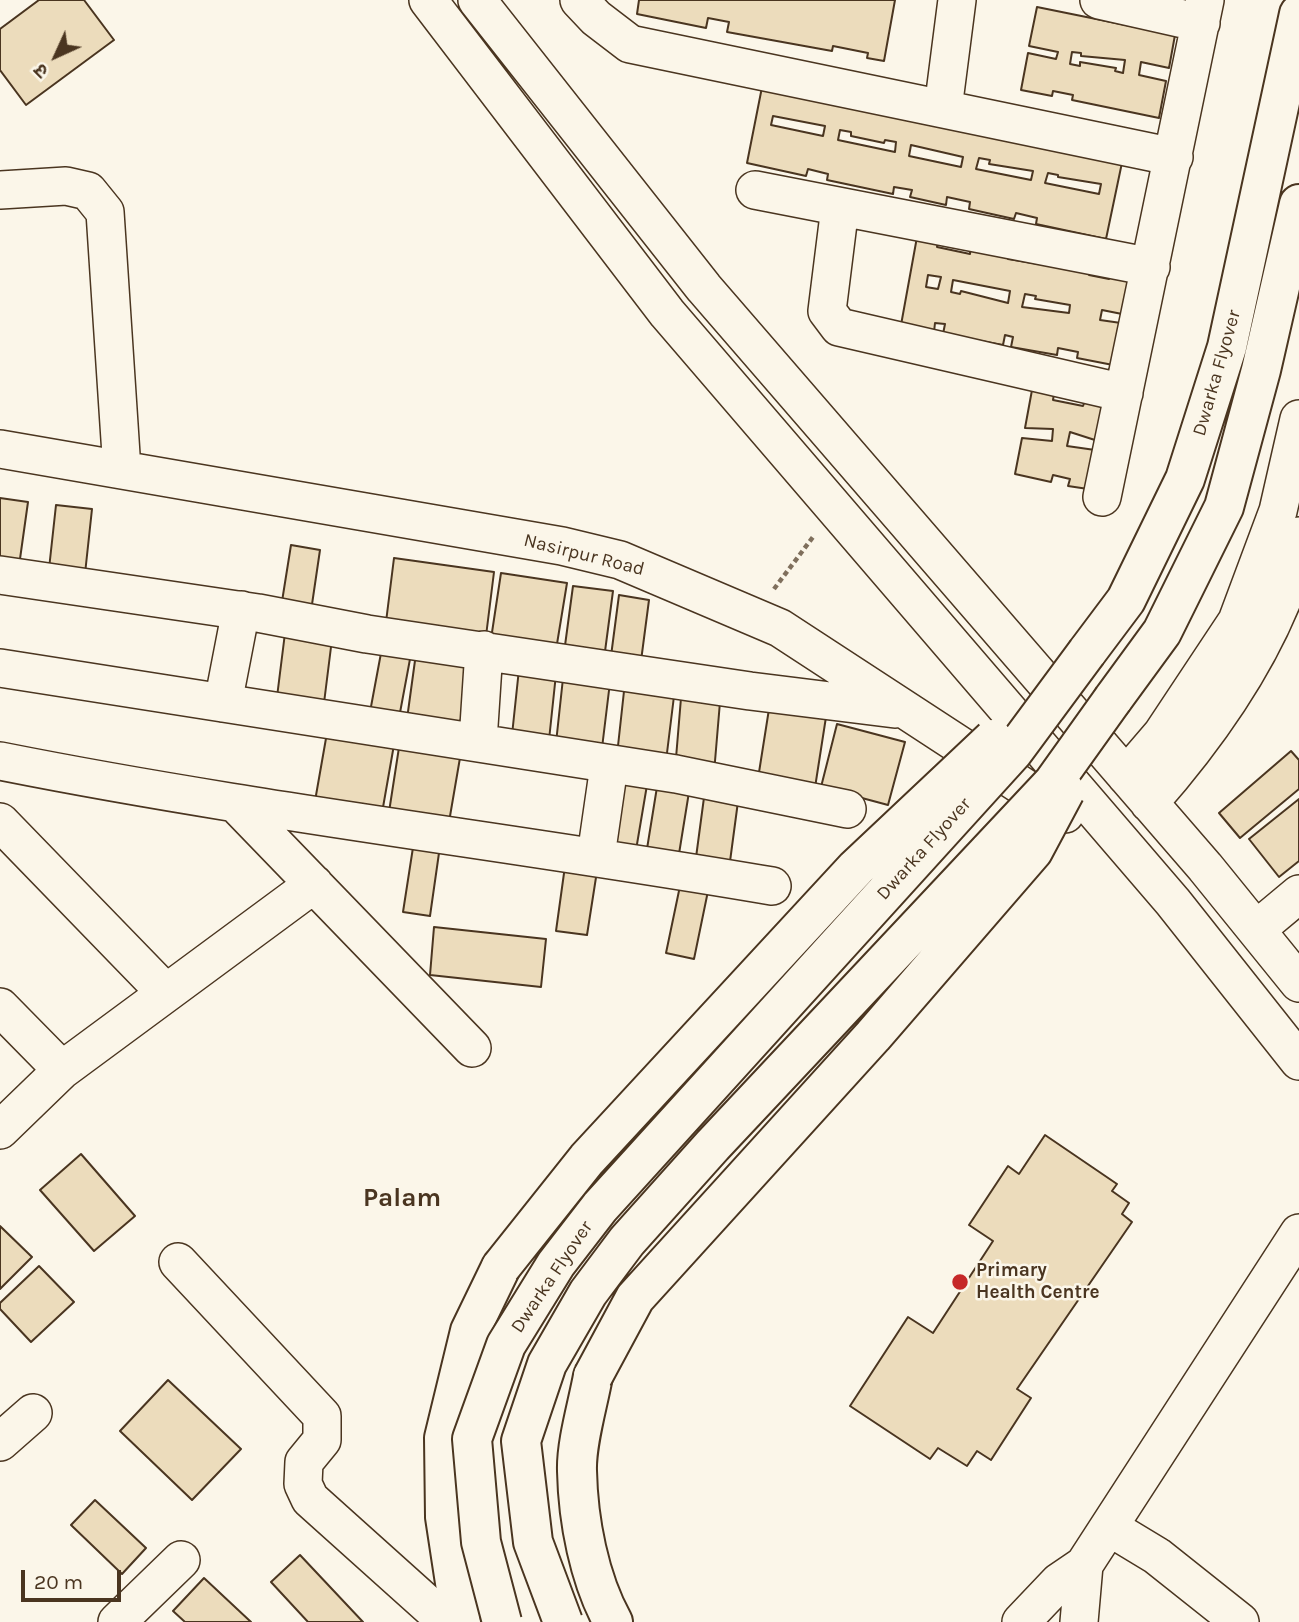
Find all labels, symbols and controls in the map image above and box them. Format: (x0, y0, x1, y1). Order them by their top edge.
north arrow (21, 21, 91, 91)
text: उ (29, 59, 53, 83)
street label: Dwarka Flyover (1188, 307, 1246, 439)
street label: Nasirpur Road (521, 529, 647, 581)
street label: Dwarka Flyover (872, 793, 976, 905)
district label: Palam (363, 1183, 441, 1215)
street label: Dwarka Flyover (506, 1217, 598, 1337)
place label: Primary Health Centre (976, 1260, 1099, 1304)
marker: Primary Health Centre (950, 1272, 970, 1292)
scale bar (24, 1556, 124, 1600)
text: 20 m (34, 1570, 83, 1594)

